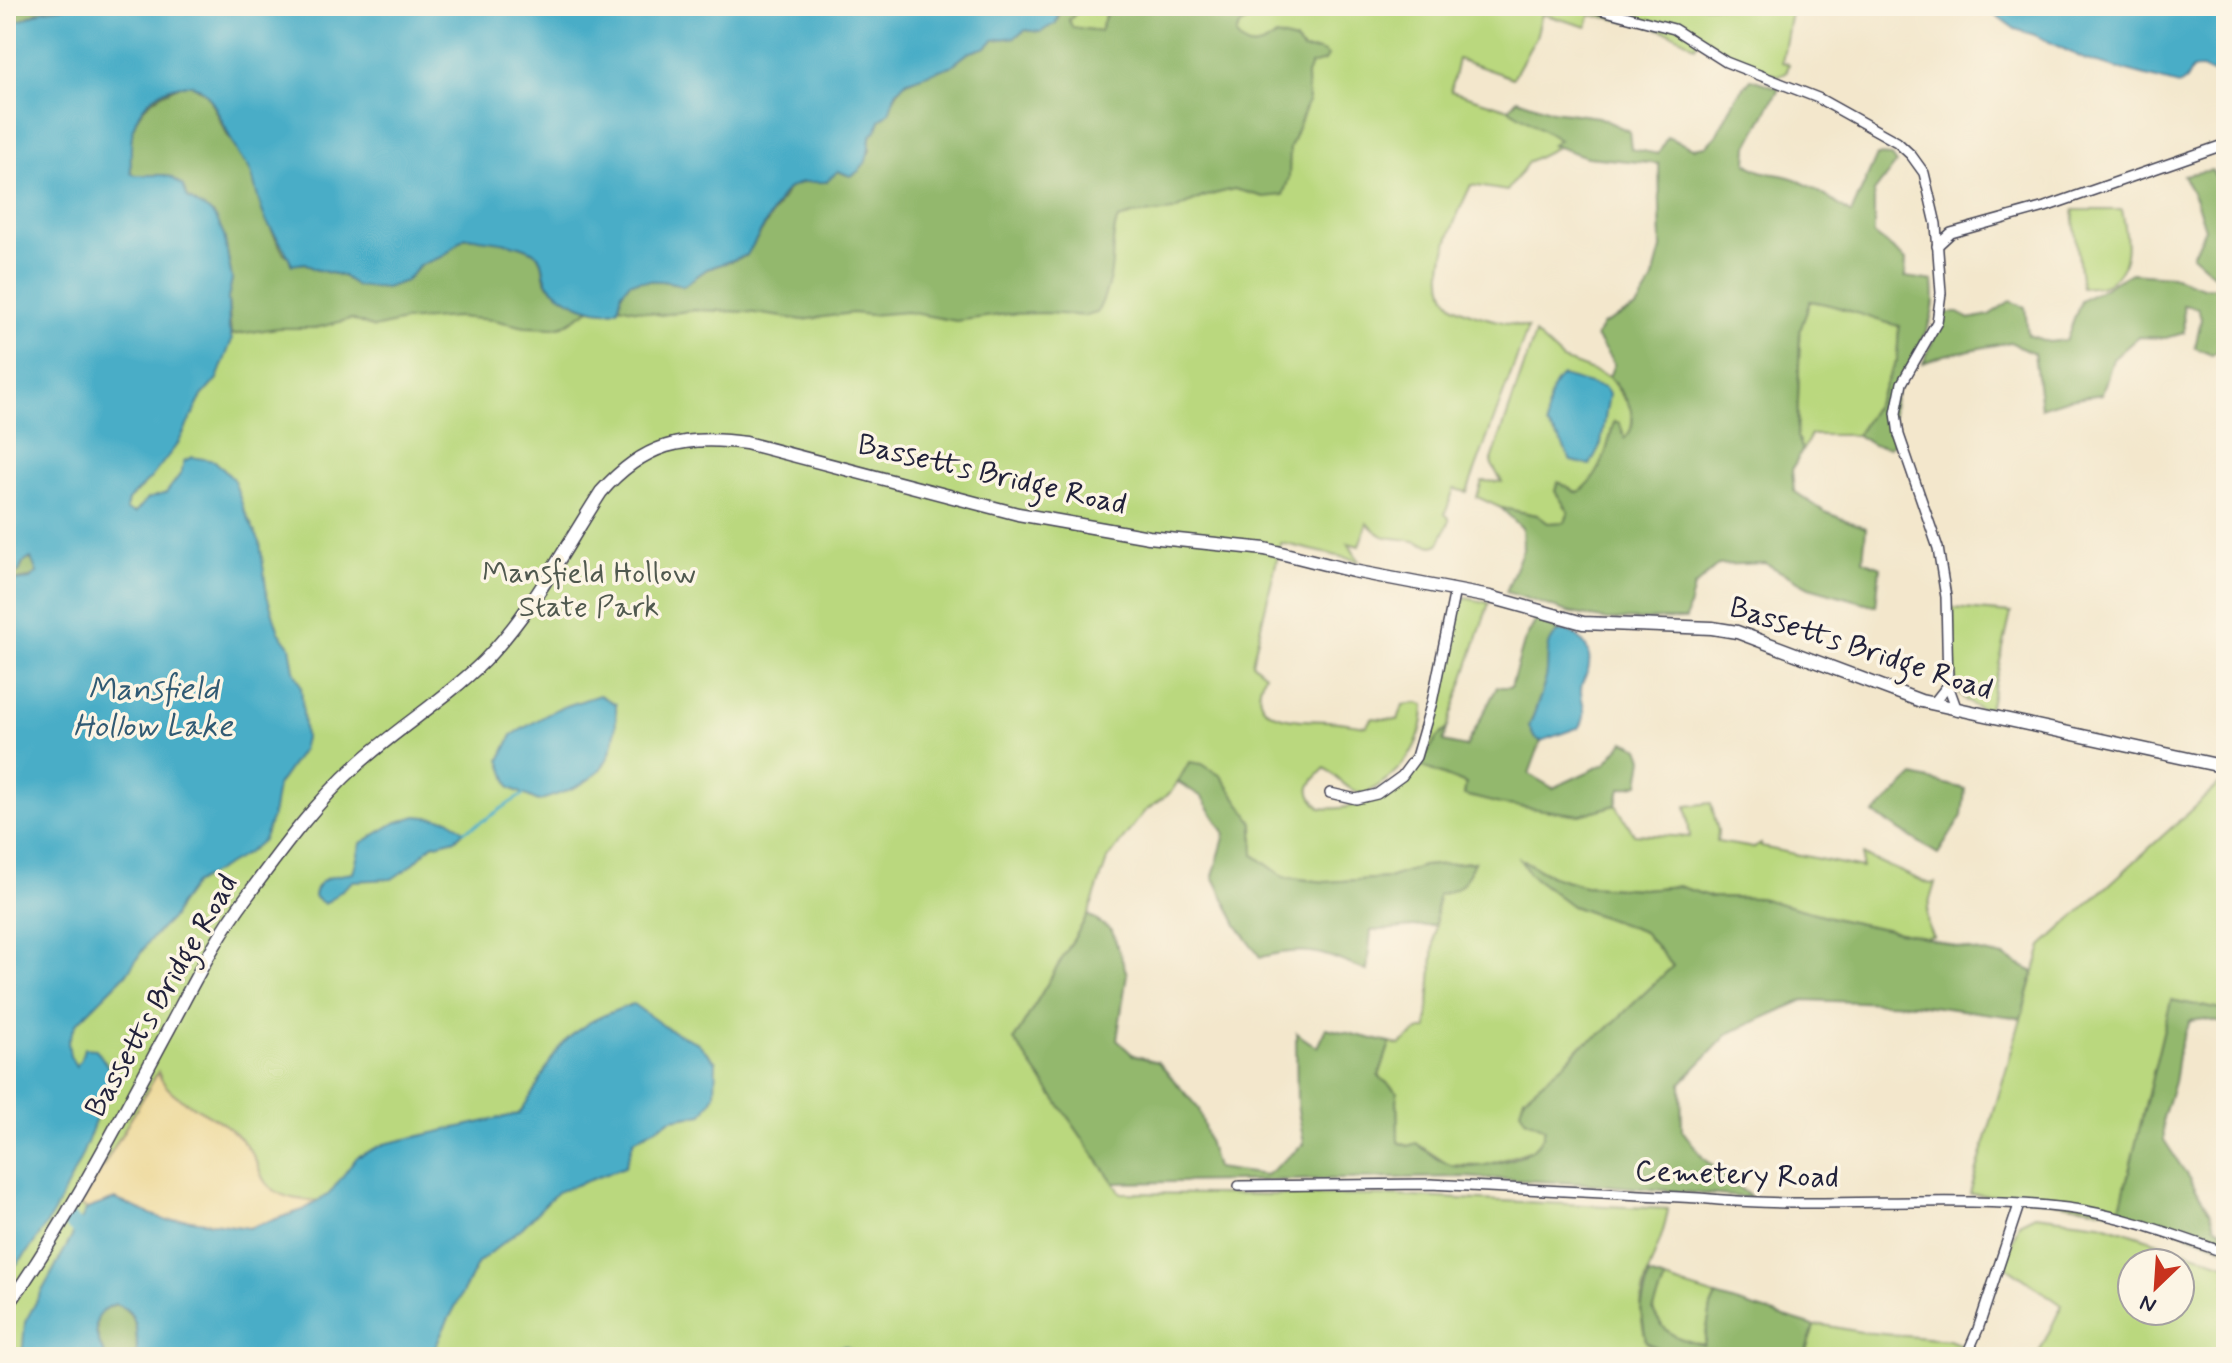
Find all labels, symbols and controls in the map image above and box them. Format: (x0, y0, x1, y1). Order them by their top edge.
street label: Bassetts Bridge Road (853, 425, 1130, 528)
park label: Mansfield Hollow State Park (482, 554, 696, 627)
street label: Bassetts Bridge Road (1724, 588, 1998, 713)
water label: Mansfield Hollow Lake (73, 669, 234, 748)
street label: Bassetts Bridge Road (76, 867, 250, 1126)
street label: Cemetery Road (1634, 1152, 1840, 1198)
north arrow (2116, 1247, 2196, 1327)
text: N (2136, 1288, 2161, 1319)

